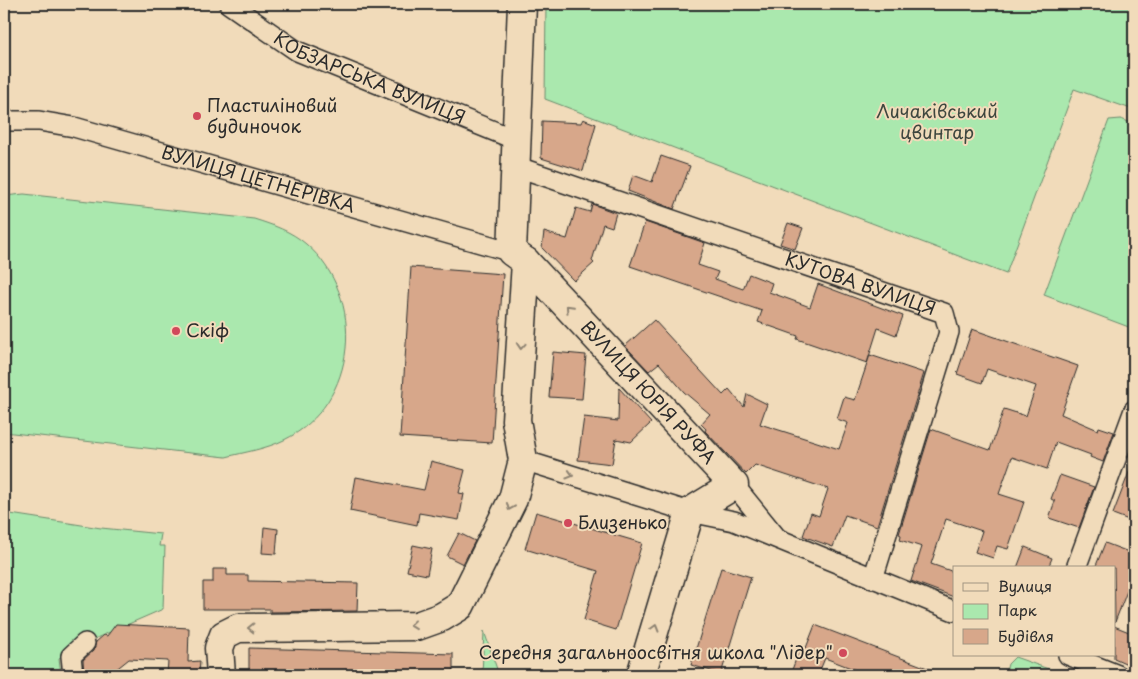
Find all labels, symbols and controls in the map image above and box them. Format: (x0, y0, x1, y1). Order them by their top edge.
street label: КОБЗАРСЬКА ВУЛИЦЯ (269, 24, 470, 130)
place label: Пластиліновий будиночок (207, 91, 337, 139)
park label: Личаківський цвинтар (876, 97, 998, 145)
marker: Пластиліновий будиночок (191, 110, 203, 122)
street label: ВУЛИЦЯ ЦЕТНЕРІВКА (159, 138, 359, 219)
street label: КУТОВА ВУЛИЦЯ (782, 245, 940, 321)
one-way arrow (566, 305, 575, 314)
street label: ВУЛИЦЯ ЮРІЯ РУФА (575, 314, 723, 469)
place label: Скіф (186, 316, 229, 343)
marker: Скіф (170, 325, 182, 337)
one-way arrow (516, 342, 527, 350)
one-way arrow (565, 469, 574, 479)
one-way arrow (505, 502, 516, 511)
place label: Близенько (578, 508, 667, 535)
marker: Близенько (562, 517, 574, 529)
legend (953, 566, 1116, 656)
text: Вулиця (998, 574, 1052, 597)
text: Парк (998, 598, 1037, 621)
one-way arrow (409, 619, 417, 630)
one-way arrow (246, 623, 254, 633)
text: Будівля (998, 624, 1054, 647)
one-way arrow (650, 625, 660, 633)
place label: Середня загальноосвітня школа "Лідер" (478, 638, 833, 665)
marker: Середня загальноосвітня школа "Лідер" (837, 647, 849, 659)

